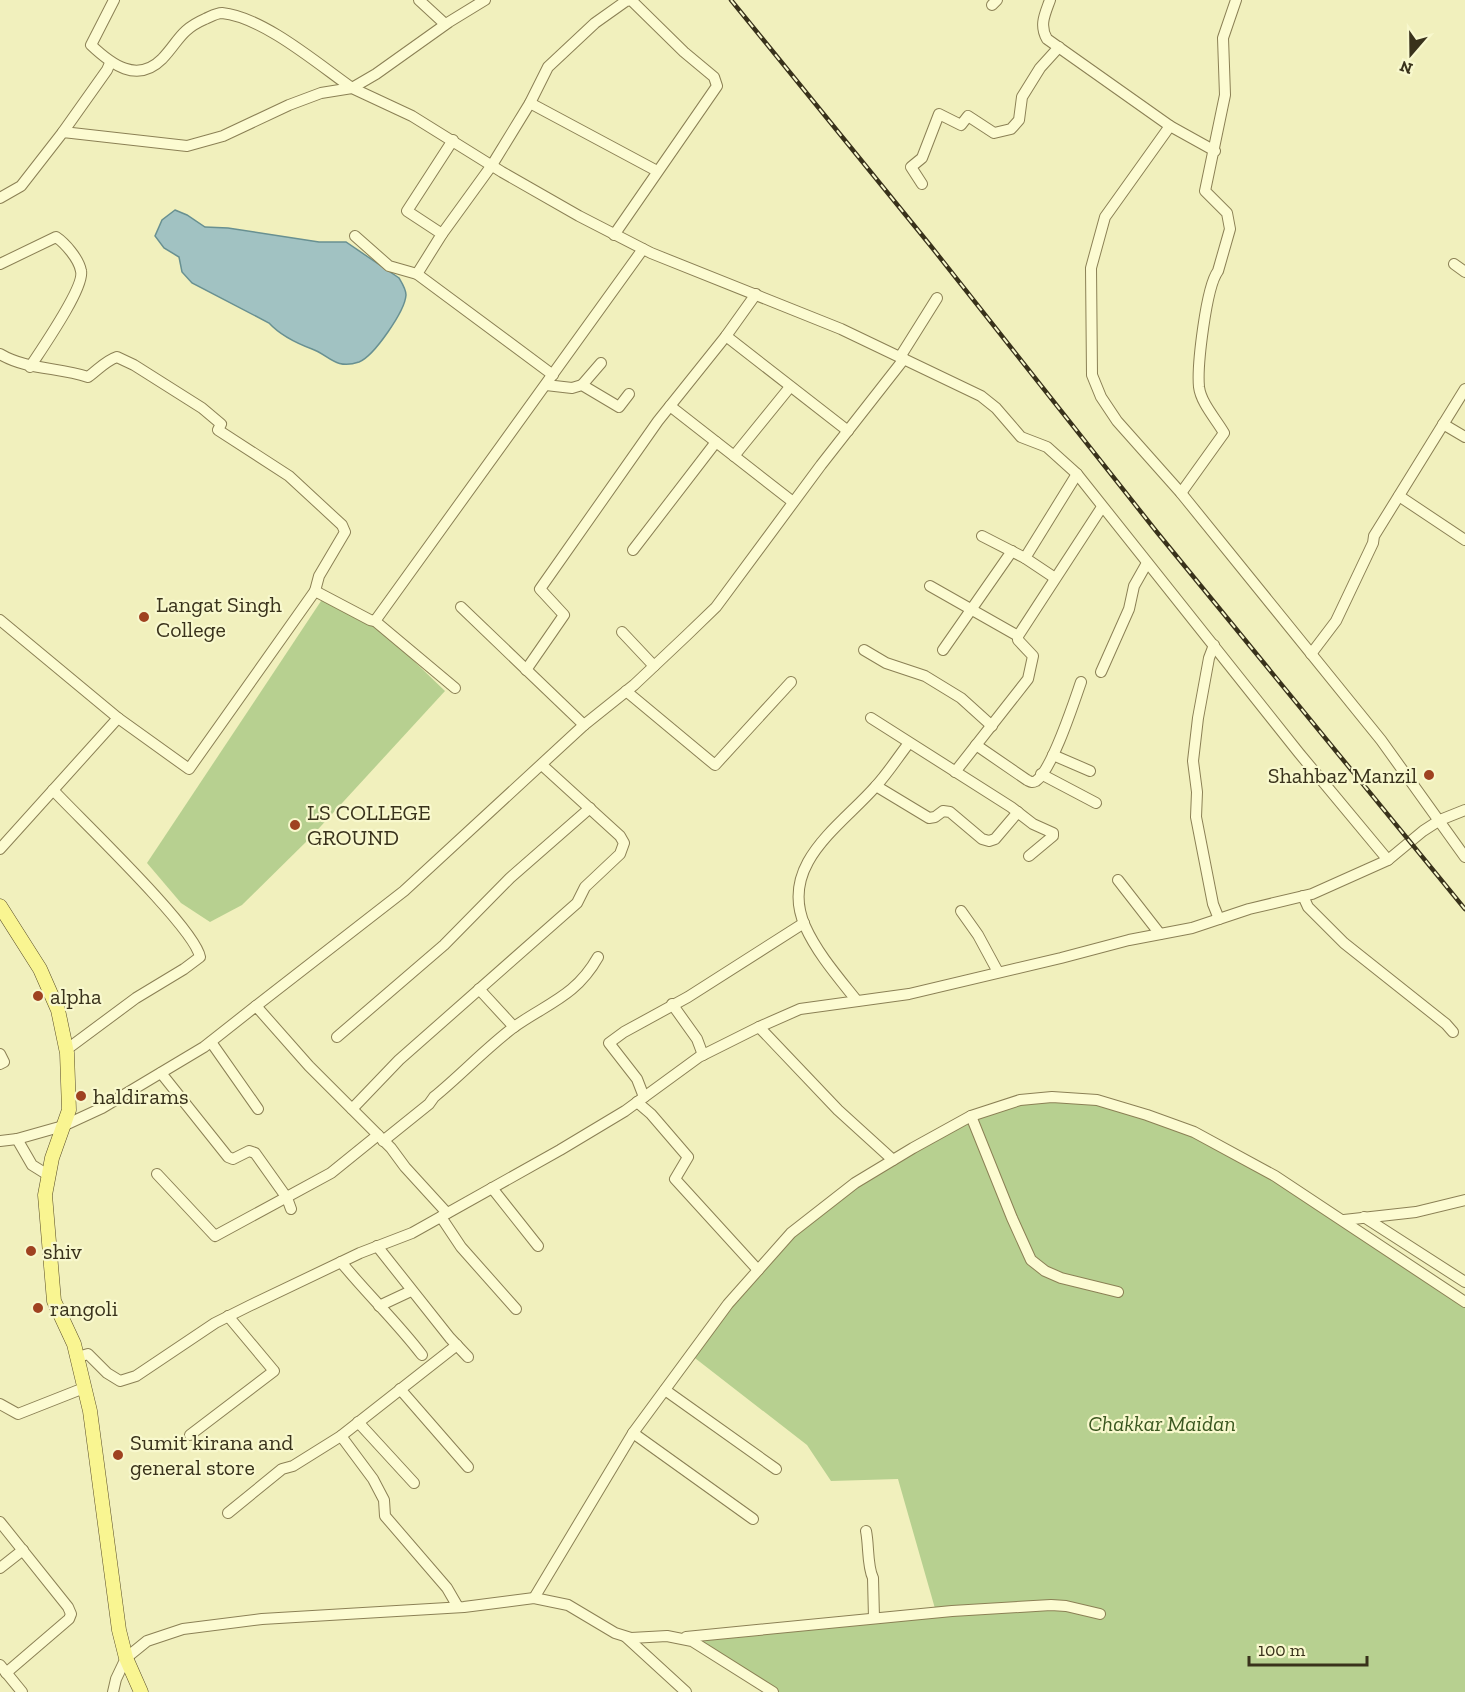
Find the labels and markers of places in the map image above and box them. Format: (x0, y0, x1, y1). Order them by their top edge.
place label: Langat Singh College (156, 591, 283, 643)
marker: Langat Singh College (137, 610, 151, 624)
place label: Shahbaz Manzil (1268, 762, 1417, 789)
marker: Shahbaz Manzil (1422, 768, 1436, 782)
place label: LS COLLEGE GROUND (307, 799, 431, 851)
marker: LS COLLEGE GROUND (288, 818, 302, 832)
place label: alpha (50, 983, 102, 1010)
marker: alpha (31, 989, 45, 1003)
place label: haldirams (93, 1083, 189, 1110)
marker: haldirams (74, 1089, 88, 1103)
place label: shiv (43, 1238, 82, 1265)
marker: shiv (24, 1244, 38, 1258)
place label: rangoli (50, 1295, 118, 1322)
marker: rangoli (31, 1301, 45, 1315)
place label: Sumit kirana and general store (130, 1429, 293, 1481)
marker: Sumit kirana and general store (111, 1448, 125, 1462)

